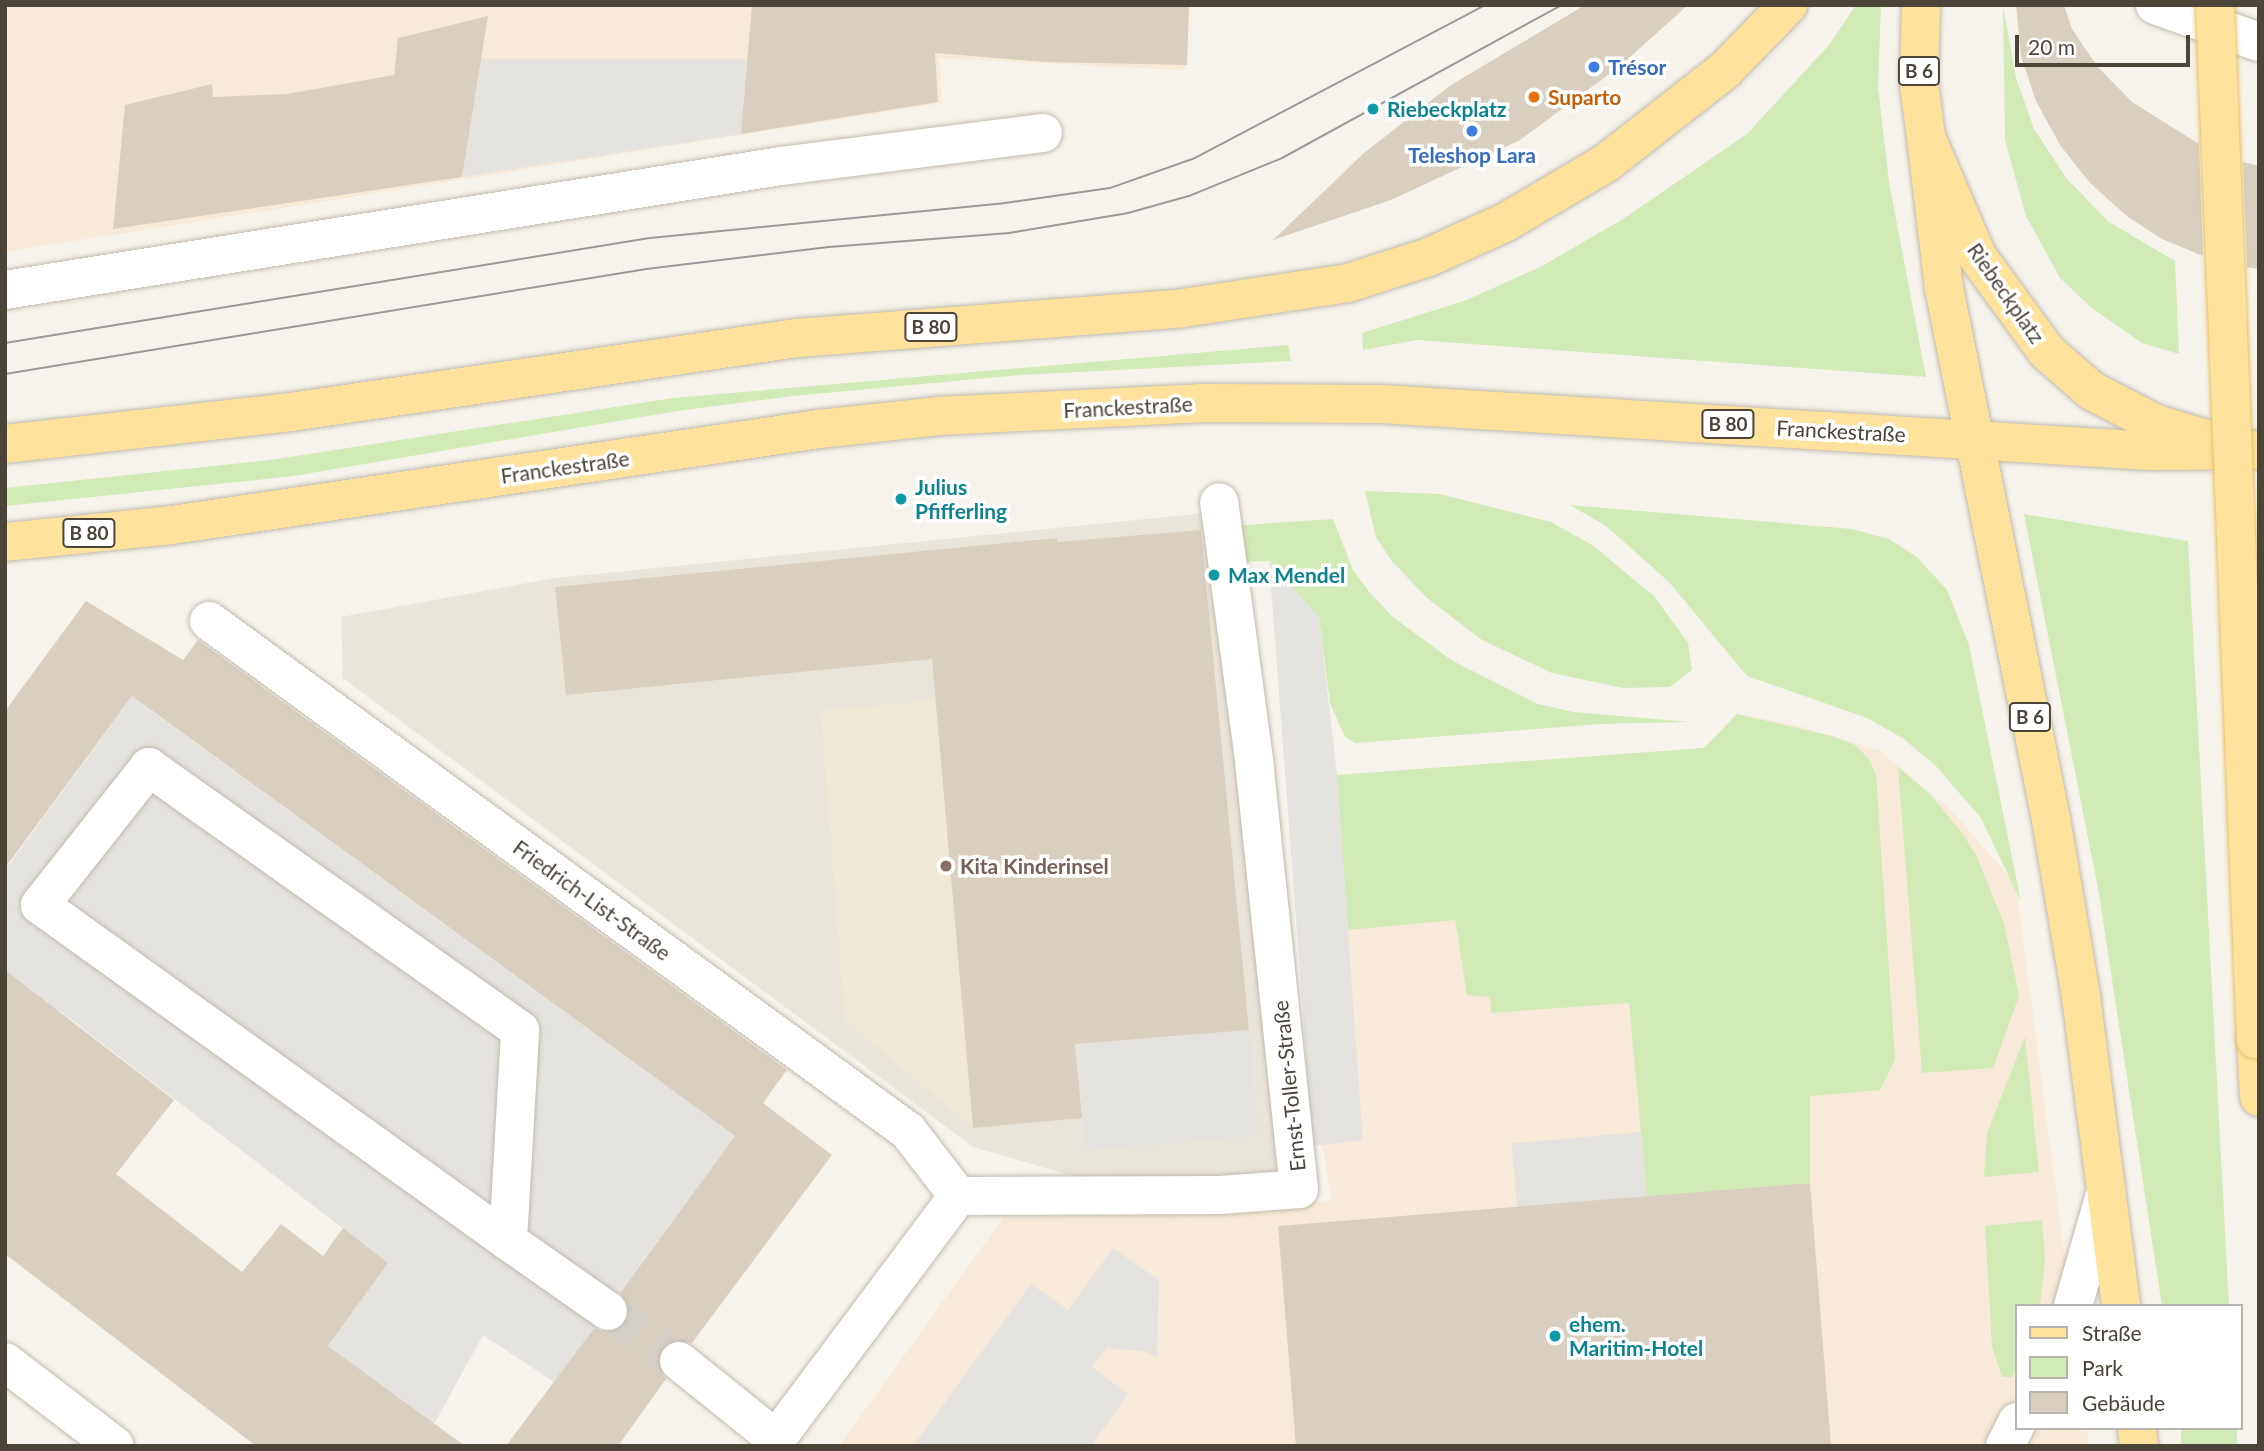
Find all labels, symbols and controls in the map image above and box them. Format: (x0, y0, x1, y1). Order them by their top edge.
scale bar (2019, 21, 2194, 65)
text: 20 m (2028, 34, 2075, 59)
place label: Trésor (1608, 54, 1666, 80)
road number: B 6 (1896, 55, 1942, 86)
marker: Trésor (1586, 59, 1602, 75)
place label: Suparto (1548, 84, 1621, 110)
marker: Suparto (1526, 89, 1542, 105)
place label: Riebeckplatz (1387, 96, 1507, 122)
marker: Riebeckplatz (1365, 101, 1381, 117)
marker: Teleshop Lara (1464, 123, 1480, 139)
place label: Teleshop Lara (1408, 142, 1536, 168)
street label: Riebeckplatz (1962, 238, 2050, 348)
road number: B 80 (903, 312, 959, 342)
street label: Franckestraße (1063, 391, 1193, 423)
road number: B 80 (1700, 408, 1756, 440)
street label: Franckestraße (1776, 415, 1906, 447)
street label: Franckestraße (499, 446, 631, 488)
place label: Julius Pfifferling (915, 474, 1007, 524)
marker: Julius Pfifferling (893, 491, 909, 507)
road number: B 80 (61, 518, 117, 548)
place label: Max Mendel (1228, 562, 1345, 588)
marker: Max Mendel (1206, 567, 1222, 583)
road number: B 6 (2007, 702, 2053, 732)
street label: Friedrich-List-Straße (508, 834, 676, 966)
place label: Kita Kinderinsel (960, 853, 1109, 879)
marker: Kita Kinderinsel (938, 858, 954, 874)
street label: Ernst-Toller-Straße (1267, 999, 1311, 1173)
legend (2016, 1304, 2243, 1430)
place label: ehem. Maritim-Hotel (1569, 1311, 1703, 1361)
text: Straße (2082, 1320, 2142, 1345)
marker: ehem. Maritim-Hotel (1547, 1328, 1563, 1344)
text: Park (2082, 1355, 2123, 1380)
text: Gebäude (2082, 1390, 2165, 1415)

